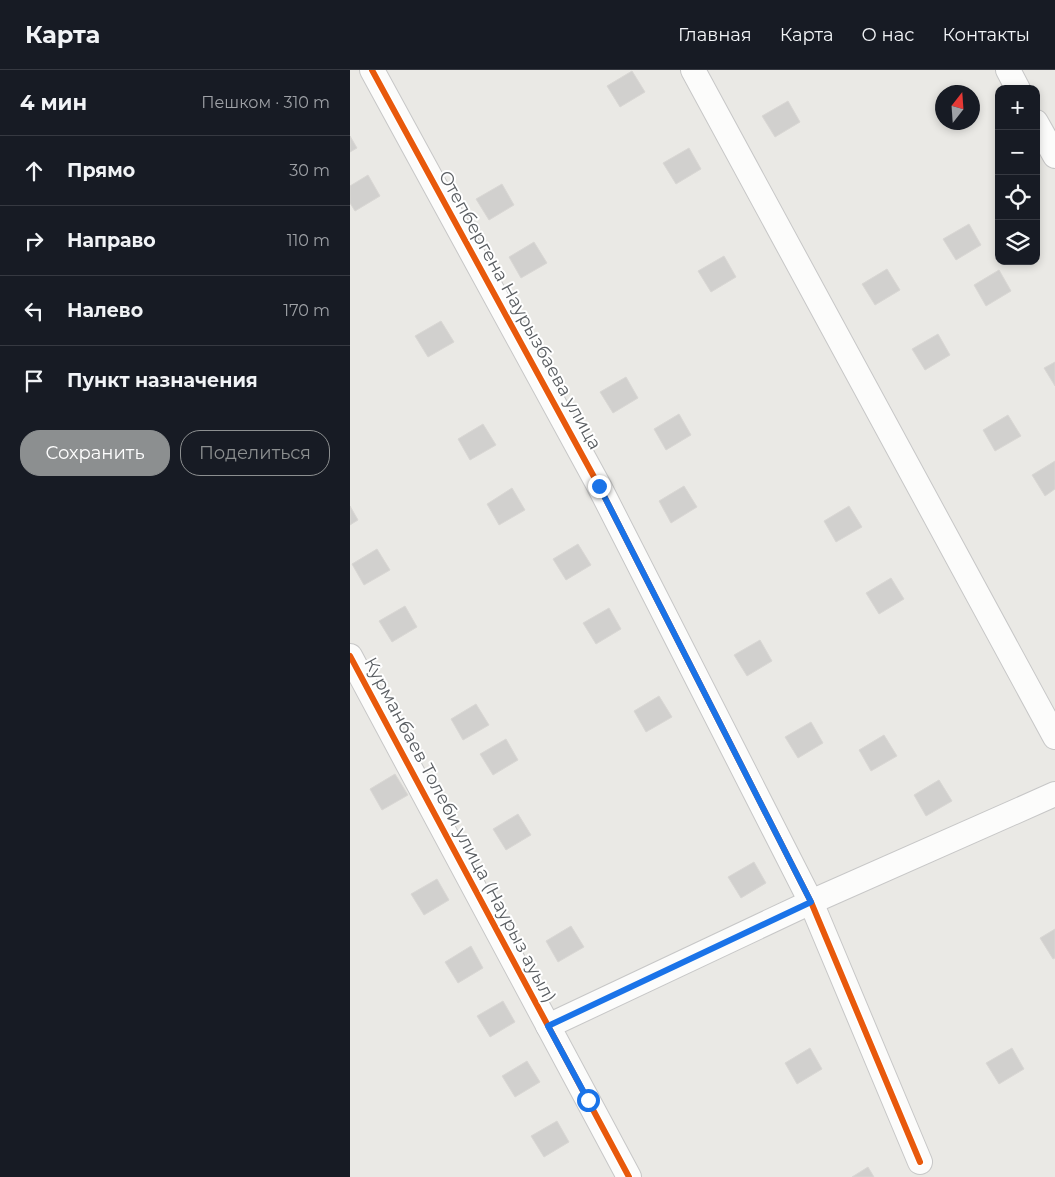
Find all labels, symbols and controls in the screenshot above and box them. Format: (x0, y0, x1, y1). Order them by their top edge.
text: Карта (25, 20, 100, 49)
text: Главная (678, 24, 752, 46)
text: Карта (780, 24, 834, 46)
text: О нас (862, 24, 914, 46)
text: Контакты (942, 24, 1030, 46)
north arrow (935, 85, 980, 130)
map controls (995, 85, 1040, 265)
button: + (995, 85, 1040, 130)
text: 4 мин (20, 90, 87, 115)
text: Пешком · 310 m (201, 93, 330, 112)
button: − (995, 130, 1040, 175)
icon: ahead (20, 157, 48, 185)
text: Прямо (67, 159, 135, 182)
text: 30 m (289, 161, 330, 180)
street label: Отепбергена Наурызбаева улица (434, 167, 606, 453)
button: locate (995, 175, 1040, 220)
button: layers (995, 220, 1040, 265)
icon: right (20, 227, 48, 255)
text: Направо (67, 229, 156, 252)
text: 110 m (287, 231, 330, 250)
icon: left (20, 297, 48, 325)
text: Налево (67, 299, 143, 322)
text: 170 m (283, 301, 330, 320)
icon: arrive (20, 367, 48, 395)
text: Пункт назначения (67, 369, 258, 392)
button: Сохранить (20, 430, 170, 476)
button: Поделиться (180, 430, 330, 476)
route end (588, 475, 611, 498)
street label: Курманбаев Толеби улица (Наурыз ауыл) (359, 654, 561, 1006)
route start (577, 1089, 600, 1112)

